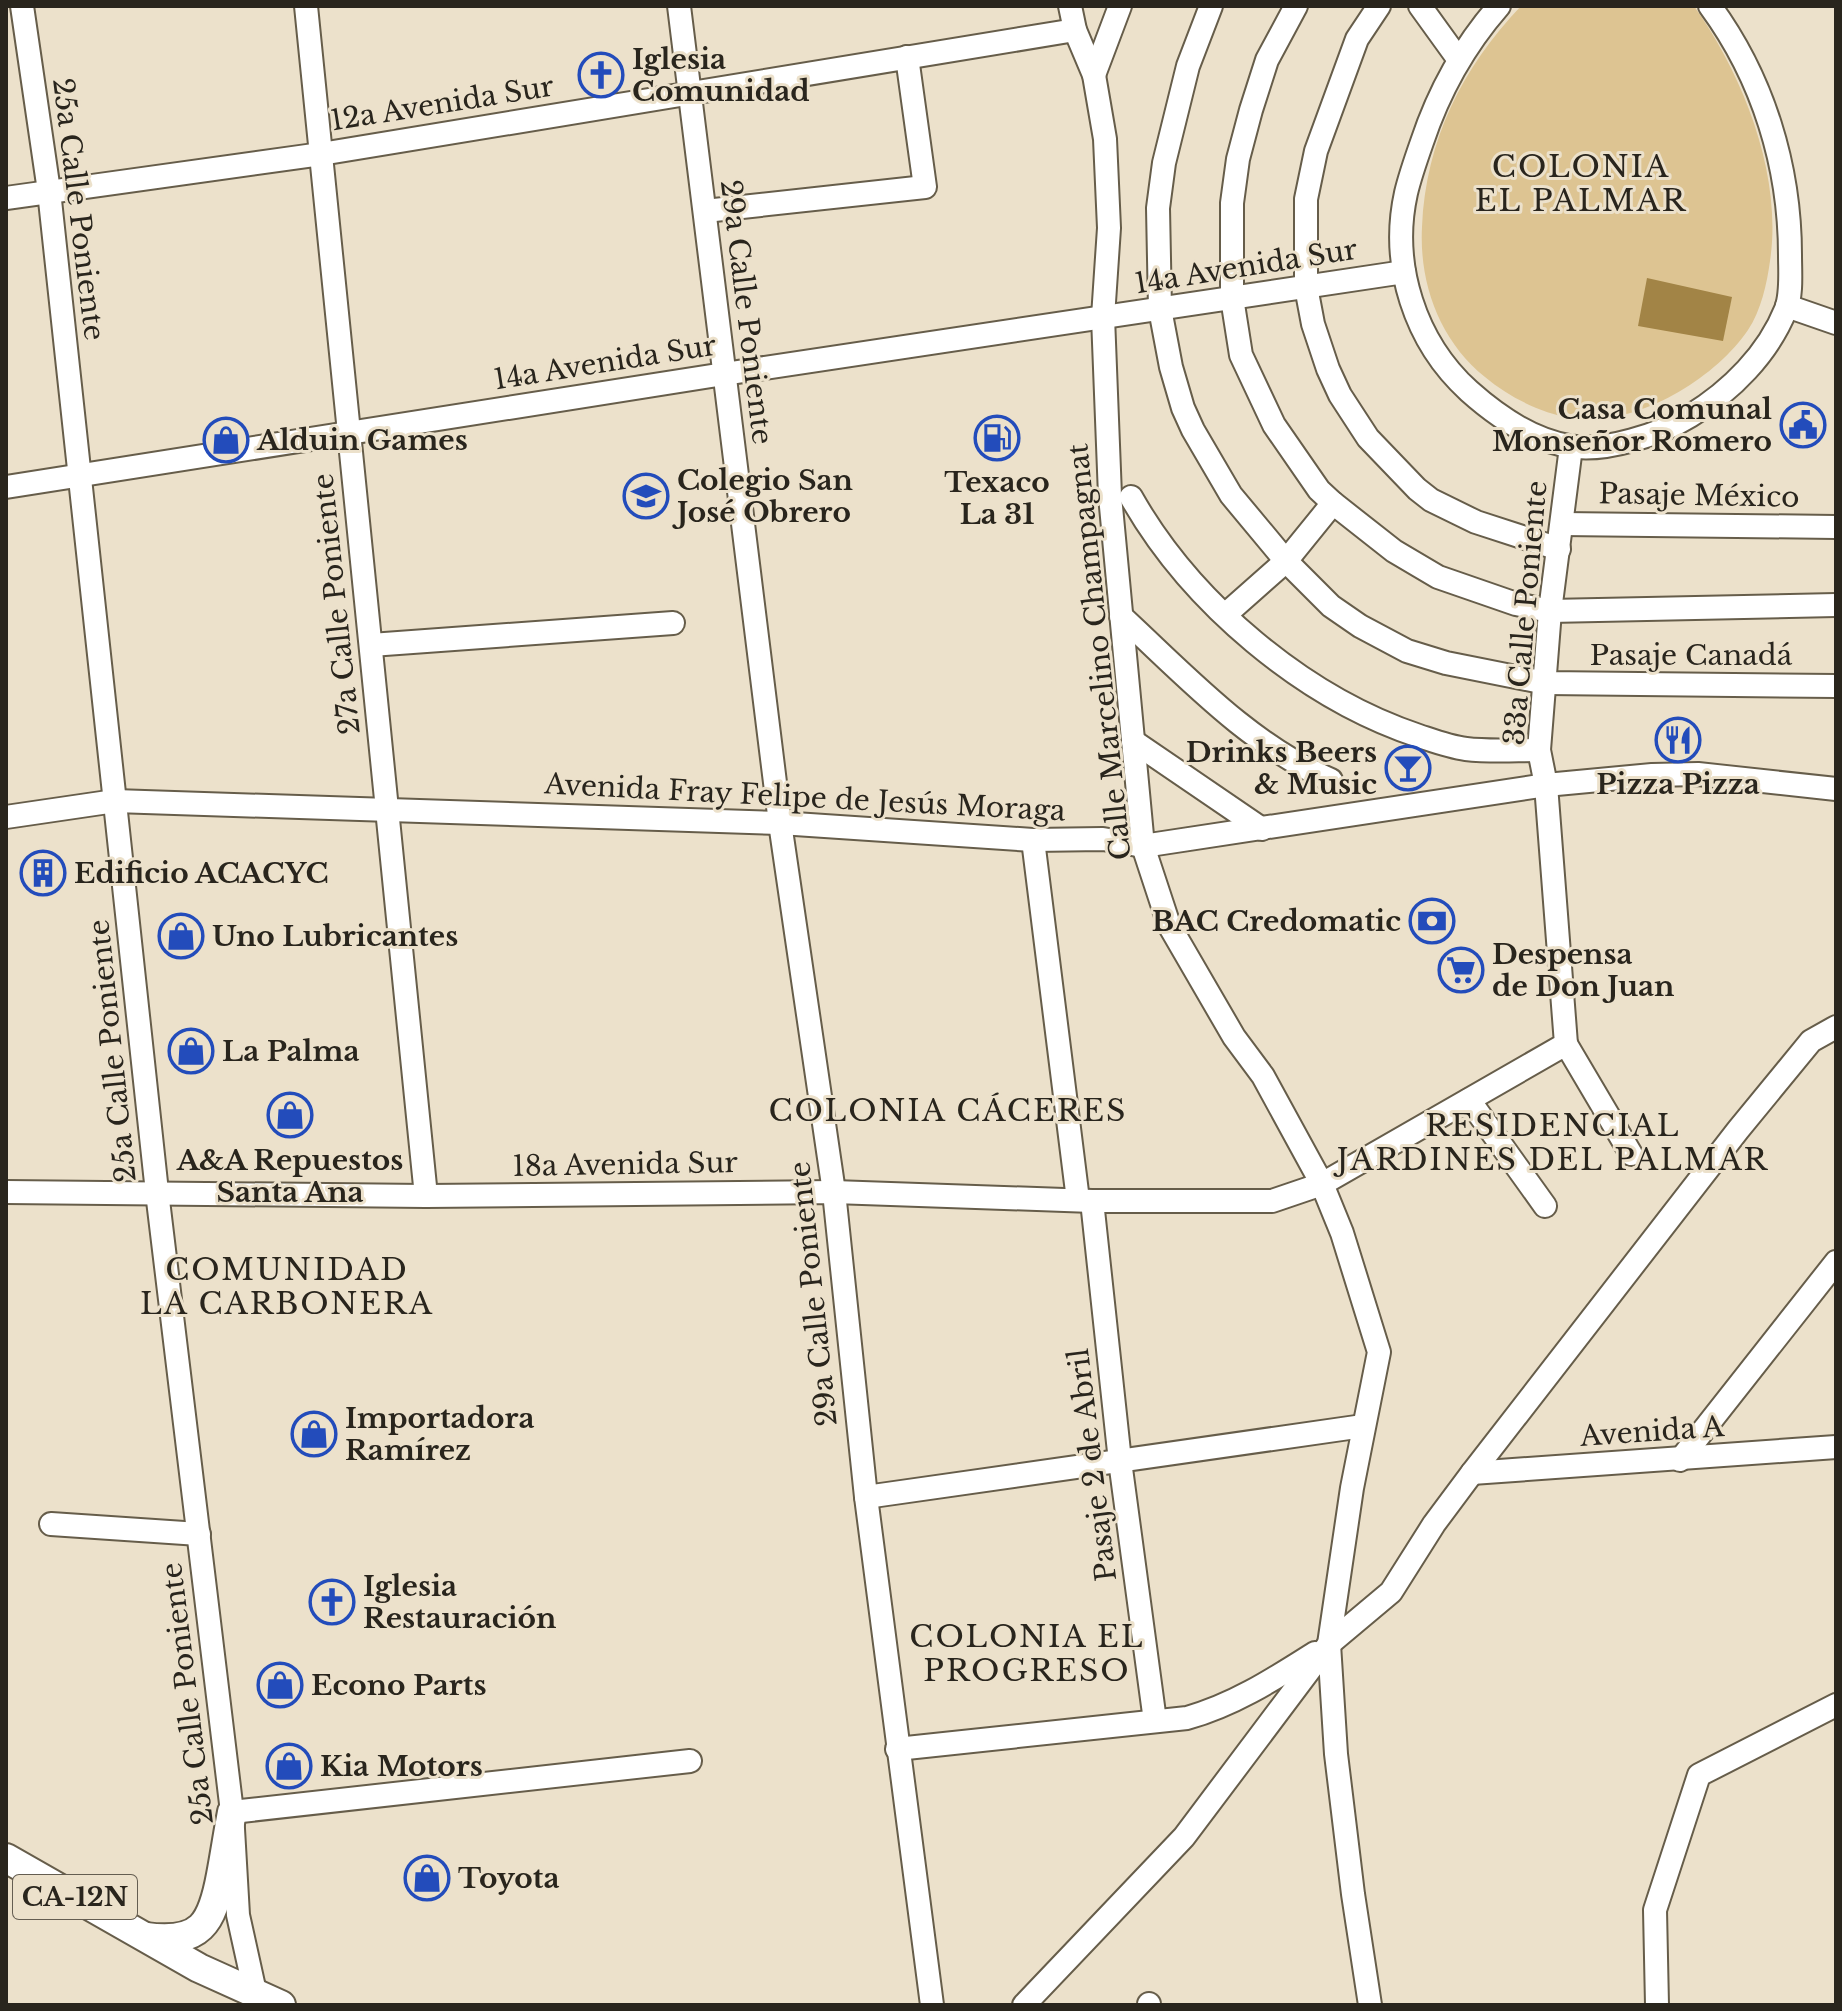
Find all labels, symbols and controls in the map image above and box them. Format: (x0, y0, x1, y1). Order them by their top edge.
place label: Iglesia Comunidad (632, 42, 810, 109)
church icon: Iglesia Comunidad (577, 51, 625, 99)
street label: 12a Avenida Sur (328, 68, 557, 138)
street label: 25a Calle Poniente (45, 76, 112, 342)
district label: COLONIA EL PALMAR (1475, 148, 1687, 219)
street label: 29a Calle Poniente (713, 178, 780, 446)
street label: 14a Avenida Sur (1132, 232, 1360, 301)
street label: 14a Avenida Sur (491, 328, 719, 397)
place label: Casa Comunal Monseñor Romero (1492, 392, 1772, 459)
public building icon: Casa Comunal Monseñor Romero (1779, 401, 1827, 449)
fuel station icon: Texaco La 31 (973, 414, 1021, 462)
shop icon: Alduin Games (202, 416, 250, 464)
place label: Alduin Games (256, 423, 468, 458)
street label: Calle Marcelino Champagnat (1060, 442, 1139, 862)
place label: Colegio San José Obrero (672, 463, 853, 530)
place label: Texaco La 31 (944, 465, 1050, 532)
street label: 27a Calle Poniente (305, 472, 368, 736)
school or university icon: Colegio San José Obrero (622, 472, 670, 520)
street label: Pasaje México (1598, 476, 1800, 515)
street label: 33a Calle Poniente (1496, 479, 1555, 747)
street label: Pasaje Canadá (1590, 638, 1793, 673)
restaurant icon: Pizza Pizza (1654, 716, 1702, 764)
place label: Drinks Beers & Music (1186, 735, 1377, 802)
bar icon: Drinks Beers & Music (1384, 744, 1432, 792)
street label: Avenida Fray Felipe de Jesús Moraga (543, 766, 1067, 829)
place label: Pizza Pizza (1596, 767, 1760, 802)
building icon: Edificio ACACYC (19, 849, 67, 897)
place label: Edificio ACACYC (74, 856, 329, 891)
bank icon: BAC Credomatic (1408, 897, 1456, 945)
place label: BAC Credomatic (1152, 904, 1401, 939)
shop icon: Uno Lubricantes (157, 912, 205, 960)
street label: 25a Calle Poniente (81, 918, 144, 1184)
place label: Uno Lubricantes (212, 919, 458, 954)
place label: Despensa de Don Juan (1492, 937, 1674, 1004)
supermarket icon: Despensa de Don Juan (1437, 946, 1485, 994)
shop icon: La Palma (167, 1027, 215, 1075)
place label: La Palma (222, 1034, 360, 1069)
shop icon: A&A Repuestos Santa Ana (266, 1091, 314, 1139)
district label: COLONIA CÁCERES (769, 1092, 1127, 1129)
district label: RESIDENCIAL JARDINES DEL PALMAR (1333, 1107, 1769, 1178)
place label: A&A Repuestos Santa Ana (176, 1143, 403, 1210)
street label: 18a Avenida Sur (512, 1145, 739, 1184)
street label: 29a Calle Poniente (782, 1160, 845, 1428)
district label: COMUNIDAD LA CARBONERA (140, 1251, 434, 1322)
street label: Pasaje 2 de Abril (1061, 1347, 1124, 1583)
place label: Importadora Ramírez (345, 1401, 535, 1468)
street label: Avenida A (1578, 1409, 1725, 1454)
shop icon: Importadora Ramírez (290, 1410, 338, 1458)
street label: 25a Calle Poniente (154, 1561, 221, 1827)
place label: Iglesia Restauración (363, 1569, 556, 1636)
church icon: Iglesia Restauración (308, 1578, 356, 1626)
district label: COLONIA EL PROGRESO (909, 1618, 1145, 1689)
shop icon: Econo Parts (256, 1661, 304, 1709)
place label: Econo Parts (311, 1668, 487, 1703)
shop icon: Kia Motors (265, 1742, 313, 1790)
place label: Kia Motors (320, 1749, 483, 1784)
shop icon: Toyota (403, 1854, 451, 1902)
place label: Toyota (458, 1861, 559, 1896)
road number: CA-12N (13, 1875, 137, 1919)

